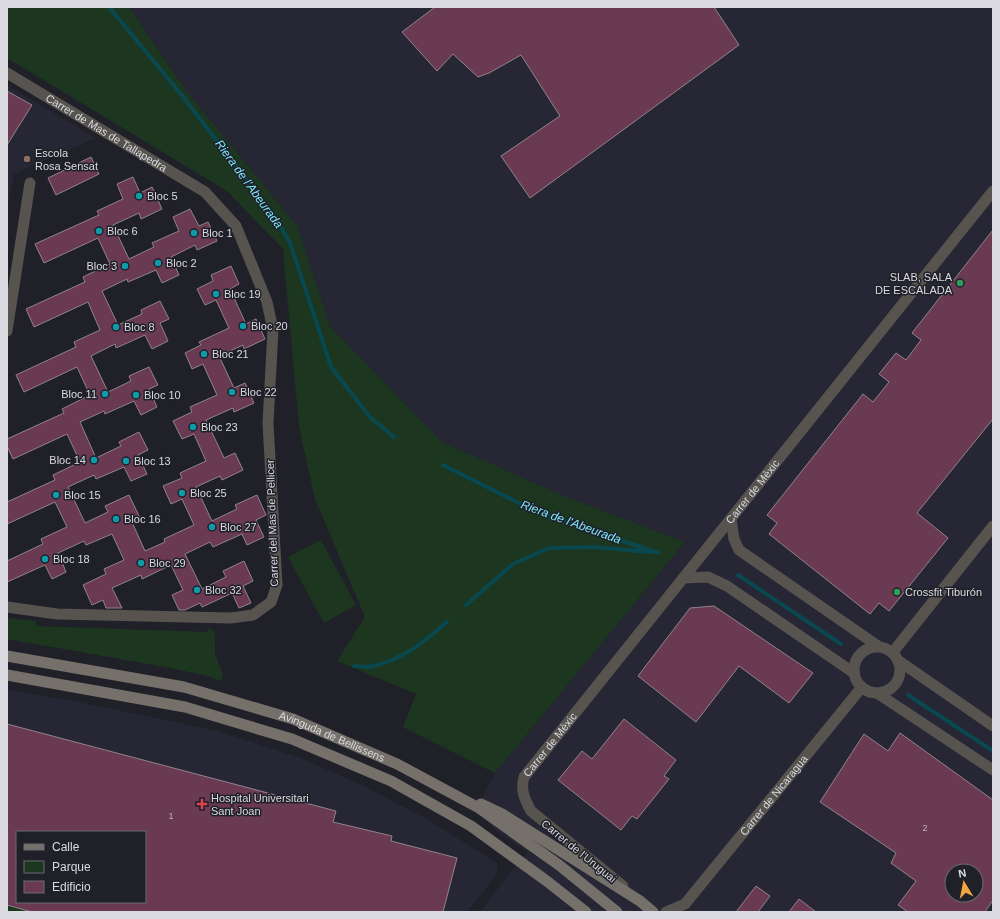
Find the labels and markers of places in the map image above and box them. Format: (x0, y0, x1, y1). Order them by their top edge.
place label: Escola Rosa Sensat (35, 147, 98, 172)
marker: Escola Rosa Sensat (22, 154, 32, 164)
place label: Bloc 5 (147, 190, 178, 202)
marker: Bloc 5 (134, 191, 144, 201)
place label: Bloc 6 (107, 225, 138, 237)
marker: Bloc 6 (94, 226, 104, 236)
place label: Bloc 1 (202, 227, 233, 239)
marker: Bloc 1 (189, 228, 199, 238)
place label: Bloc 2 (166, 257, 197, 269)
marker: Bloc 2 (153, 258, 163, 268)
place label: Bloc 3 (86, 260, 117, 272)
marker: Bloc 3 (120, 261, 130, 271)
place label: SLAB, SALA DE ESCALADA (875, 271, 953, 296)
marker: SLAB, SALA DE ESCALADA (955, 278, 965, 288)
place label: Bloc 19 (224, 288, 261, 300)
marker: Bloc 19 (211, 289, 221, 299)
place label: Bloc 20 (251, 320, 288, 332)
place label: Bloc 8 (124, 321, 155, 333)
marker: Bloc 20 (238, 321, 248, 331)
marker: Bloc 8 (111, 322, 121, 332)
place label: Bloc 21 (212, 348, 249, 360)
marker: Bloc 21 (199, 349, 209, 359)
place label: Bloc 22 (240, 386, 277, 398)
marker: Bloc 22 (227, 387, 237, 397)
place label: Bloc 11 (61, 388, 97, 400)
marker: Bloc 11 (100, 389, 110, 399)
place label: Bloc 10 (144, 389, 181, 401)
marker: Bloc 10 (131, 390, 141, 400)
place label: Bloc 23 (201, 421, 238, 433)
marker: Bloc 23 (188, 422, 198, 432)
place label: Bloc 14 (49, 454, 86, 466)
marker: Bloc 14 (89, 455, 99, 465)
place label: Bloc 13 (134, 455, 171, 467)
marker: Bloc 13 (121, 456, 131, 466)
place label: Bloc 25 (190, 487, 227, 499)
marker: Bloc 25 (177, 488, 187, 498)
place label: Bloc 15 (64, 489, 101, 501)
marker: Bloc 15 (51, 490, 61, 500)
place label: Bloc 16 (124, 513, 161, 525)
marker: Bloc 16 (111, 514, 121, 524)
place label: Bloc 27 (220, 521, 257, 533)
marker: Bloc 27 (207, 522, 217, 532)
place label: Bloc 18 (53, 553, 90, 565)
marker: Bloc 18 (40, 554, 50, 564)
place label: Bloc 29 (149, 557, 186, 569)
marker: Bloc 29 (136, 558, 146, 568)
place label: Bloc 32 (205, 584, 242, 596)
marker: Bloc 32 (192, 585, 202, 595)
place label: Crossfit Tiburón (905, 586, 982, 598)
marker: Crossfit Tiburón (892, 587, 902, 597)
place label: Hospital Universitari Sant Joan (211, 792, 309, 817)
marker: Hospital Universitari Sant Joan (196, 798, 208, 810)

